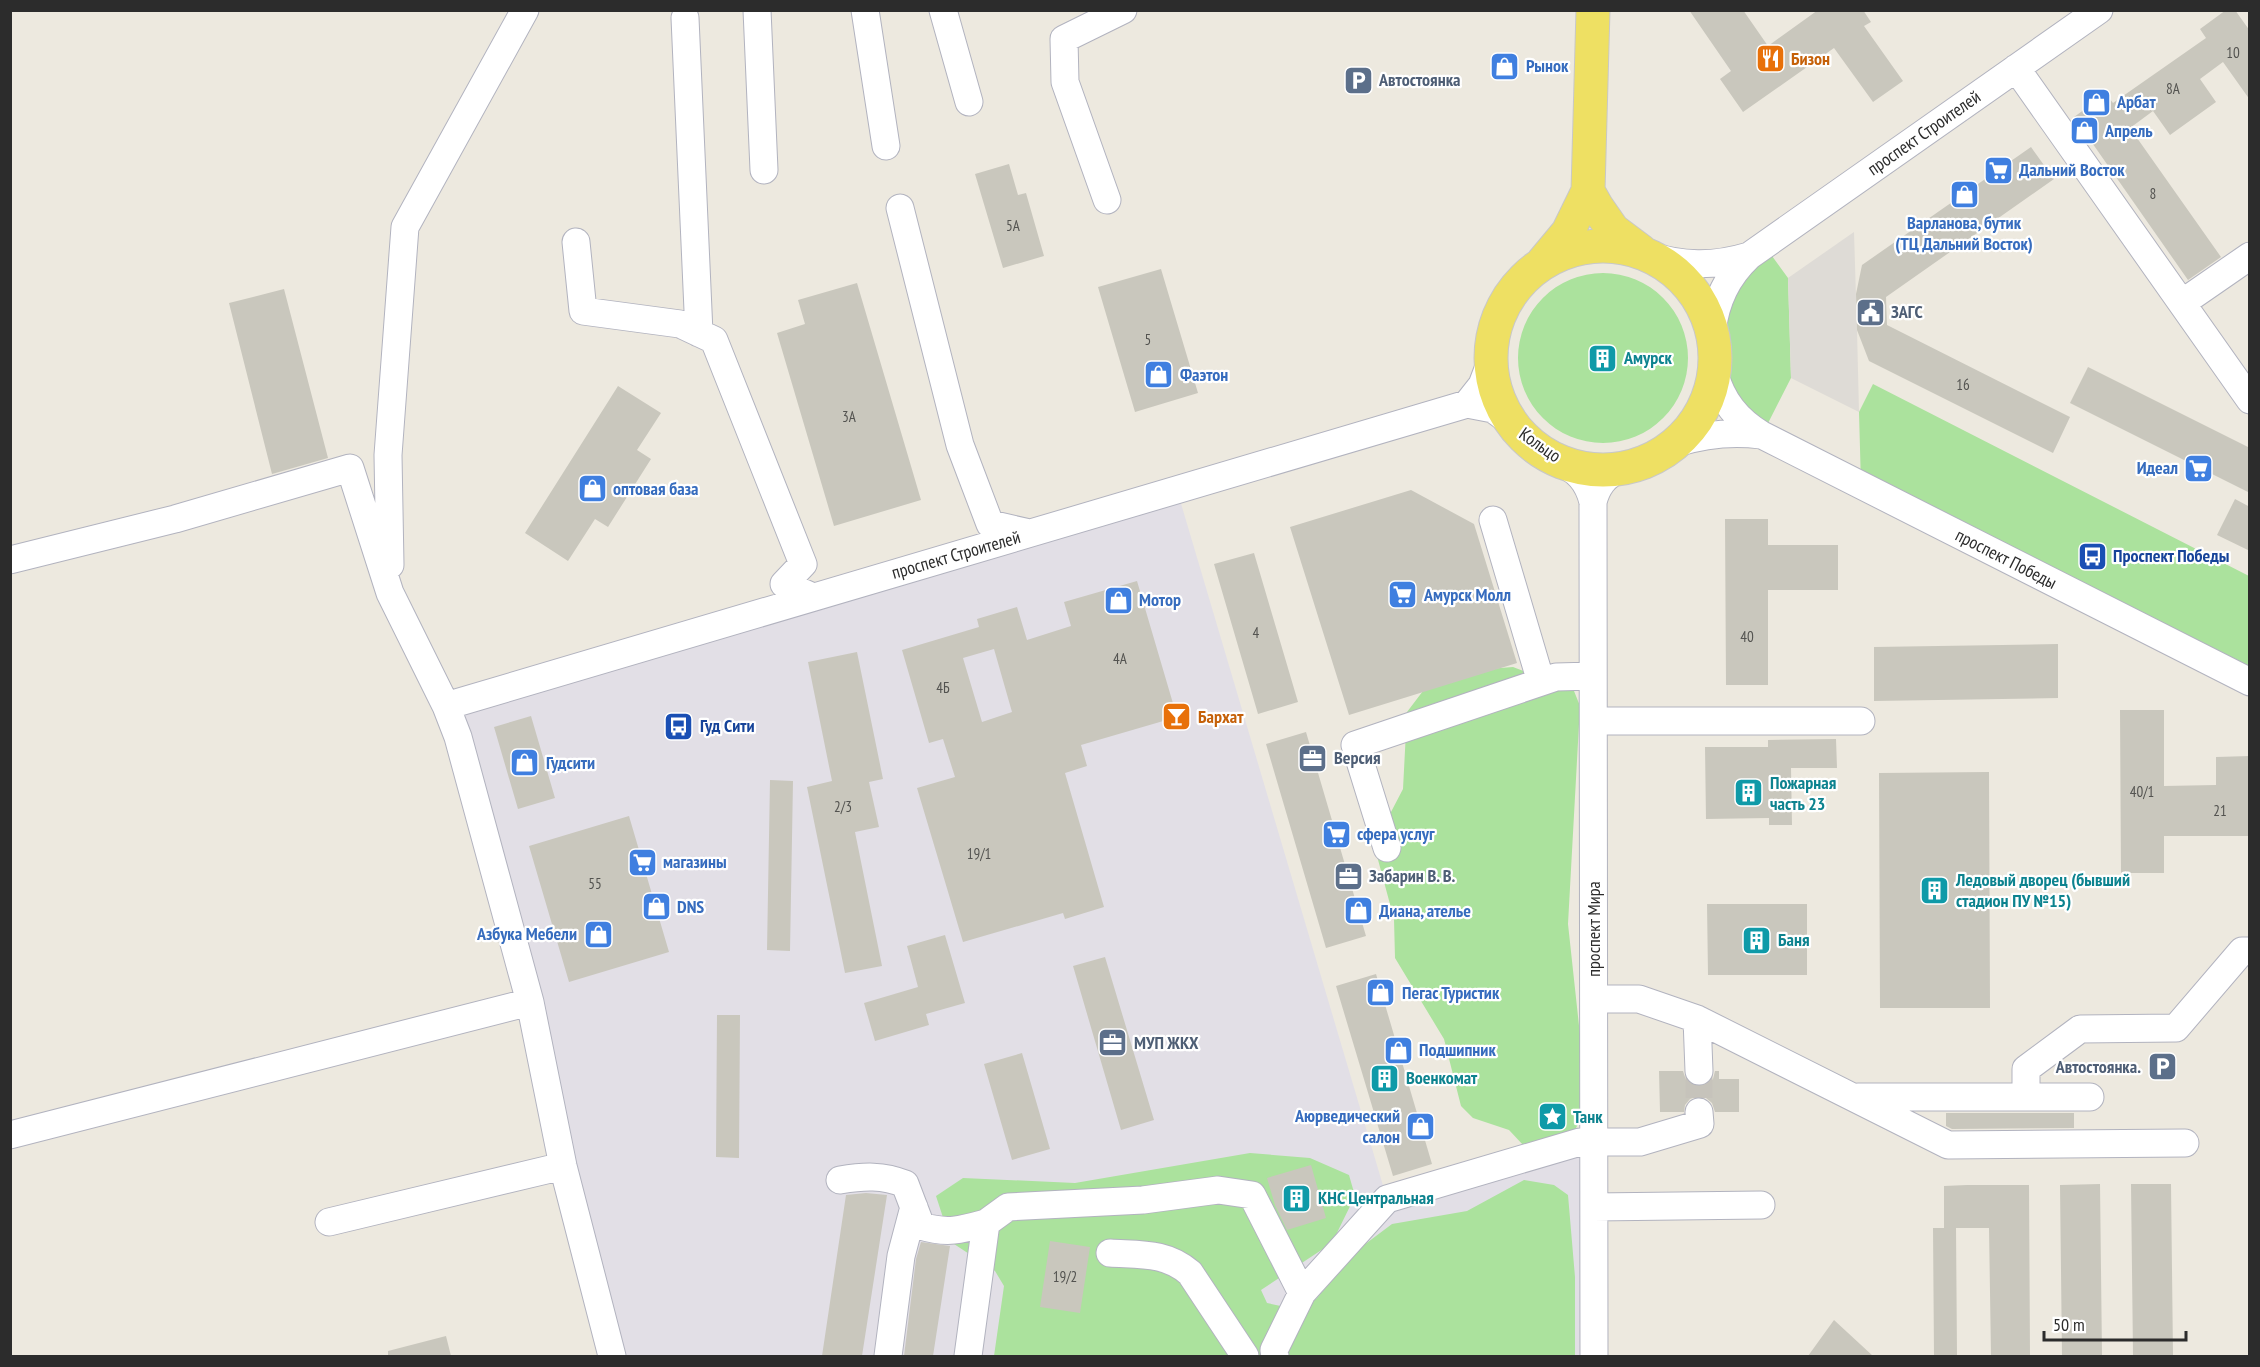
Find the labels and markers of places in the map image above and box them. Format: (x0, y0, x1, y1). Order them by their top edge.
restaurant icon: Бизон (1754, 43, 1786, 75)
place label: Бизон (1791, 47, 1830, 70)
shop icon: Рынок (1489, 50, 1521, 82)
place label: Рынок (1526, 54, 1569, 77)
parking icon: Автостоянка (1342, 64, 1374, 96)
place label: Автостоянка (1378, 68, 1460, 91)
shop icon: Арбат (2080, 86, 2112, 118)
place label: Арбат (2116, 90, 2157, 113)
shop icon: Апрель (2068, 115, 2100, 147)
place label: Апрель (2104, 119, 2153, 142)
supermarket icon: Дальний Восток (1982, 154, 2014, 186)
place label: Дальний Восток (2019, 158, 2125, 181)
shop icon: Варланова, бутик (ТЦ Дальний Восток) (1948, 178, 1980, 210)
place label: Варланова, бутик (ТЦ Дальний Восток) (1895, 211, 2033, 255)
public building icon: ЗАГС (1854, 296, 1886, 328)
place label: ЗАГС (1891, 300, 1923, 323)
building icon: Амурск (1587, 342, 1619, 374)
place label: Амурск (1623, 346, 1673, 369)
shop icon: Фаэтон (1143, 359, 1175, 391)
place label: Фаэтон (1180, 363, 1228, 386)
supermarket icon: Идеал (2183, 452, 2215, 484)
place label: Идеал (2137, 456, 2178, 479)
shop icon: оптовая база (576, 473, 608, 505)
place label: оптовая база (613, 477, 699, 500)
bus stop icon: Проспект Победы (2076, 540, 2108, 572)
place label: Проспект Победы (2113, 544, 2229, 567)
supermarket icon: Амурск Молл (1387, 579, 1419, 611)
place label: Амурск Молл (1423, 583, 1511, 606)
shop icon: Мотор (1102, 584, 1134, 616)
place label: Мотор (1139, 588, 1181, 611)
bar icon: Бархат (1161, 701, 1193, 733)
place label: Бархат (1198, 705, 1244, 728)
bus stop icon: Гуд Сити (663, 710, 695, 742)
place label: Гуд Сити (700, 714, 755, 737)
office icon: Версия (1297, 742, 1329, 774)
place label: Версия (1334, 746, 1381, 769)
shop icon: Гудсити (509, 747, 541, 779)
place label: Гудсити (546, 751, 595, 774)
place label: Пожарная часть 23 (1770, 771, 1836, 815)
building icon: Пожарная часть 23 (1733, 777, 1765, 809)
supermarket icon: сфера услуг (1320, 818, 1352, 850)
place label: сфера услуг (1357, 822, 1435, 845)
supermarket icon: магазины (626, 846, 658, 878)
place label: магазины (663, 850, 727, 873)
office icon: Забарин В. В. (1332, 860, 1364, 892)
place label: Забарин В. В. (1369, 864, 1456, 887)
place label: Ледовый дворец (бывший cтадион ПУ №15) (1955, 868, 2130, 912)
building icon: Ледовый дворец (бывший cтадион ПУ №15) (1919, 874, 1951, 906)
shop icon: DNS (640, 891, 672, 923)
place label: DNS (677, 895, 704, 918)
shop icon: Диана, ателье (1342, 895, 1374, 927)
place label: Диана, ателье (1379, 899, 1471, 922)
shop icon: Азбука Мебели (582, 918, 614, 950)
place label: Азбука Мебели (476, 922, 577, 945)
building icon: Баня (1741, 924, 1773, 956)
place label: Баня (1778, 928, 1810, 951)
shop icon: Пегас Туристик (1365, 977, 1397, 1009)
place label: Пегас Туристик (1402, 981, 1500, 1004)
office icon: МУП ЖКХ (1097, 1027, 1129, 1059)
place label: МУП ЖКХ (1134, 1031, 1199, 1054)
shop icon: Подшипник (1382, 1034, 1414, 1066)
place label: Подшипник (1419, 1038, 1496, 1061)
parking icon: Автостоянка. (2146, 1051, 2178, 1083)
place label: Автостоянка. (2055, 1055, 2141, 1078)
building icon: Военкомат (1369, 1062, 1401, 1094)
place label: Военкомат (1406, 1066, 1478, 1089)
place icon: Танк (1536, 1101, 1568, 1133)
place label: Аюрведический салон (1294, 1104, 1400, 1148)
place label: Танк (1573, 1105, 1603, 1128)
shop icon: Аюрведический салон (1405, 1110, 1437, 1142)
building icon: КНС Центральная (1281, 1182, 1313, 1214)
place label: КНС Центральная (1318, 1186, 1434, 1209)

